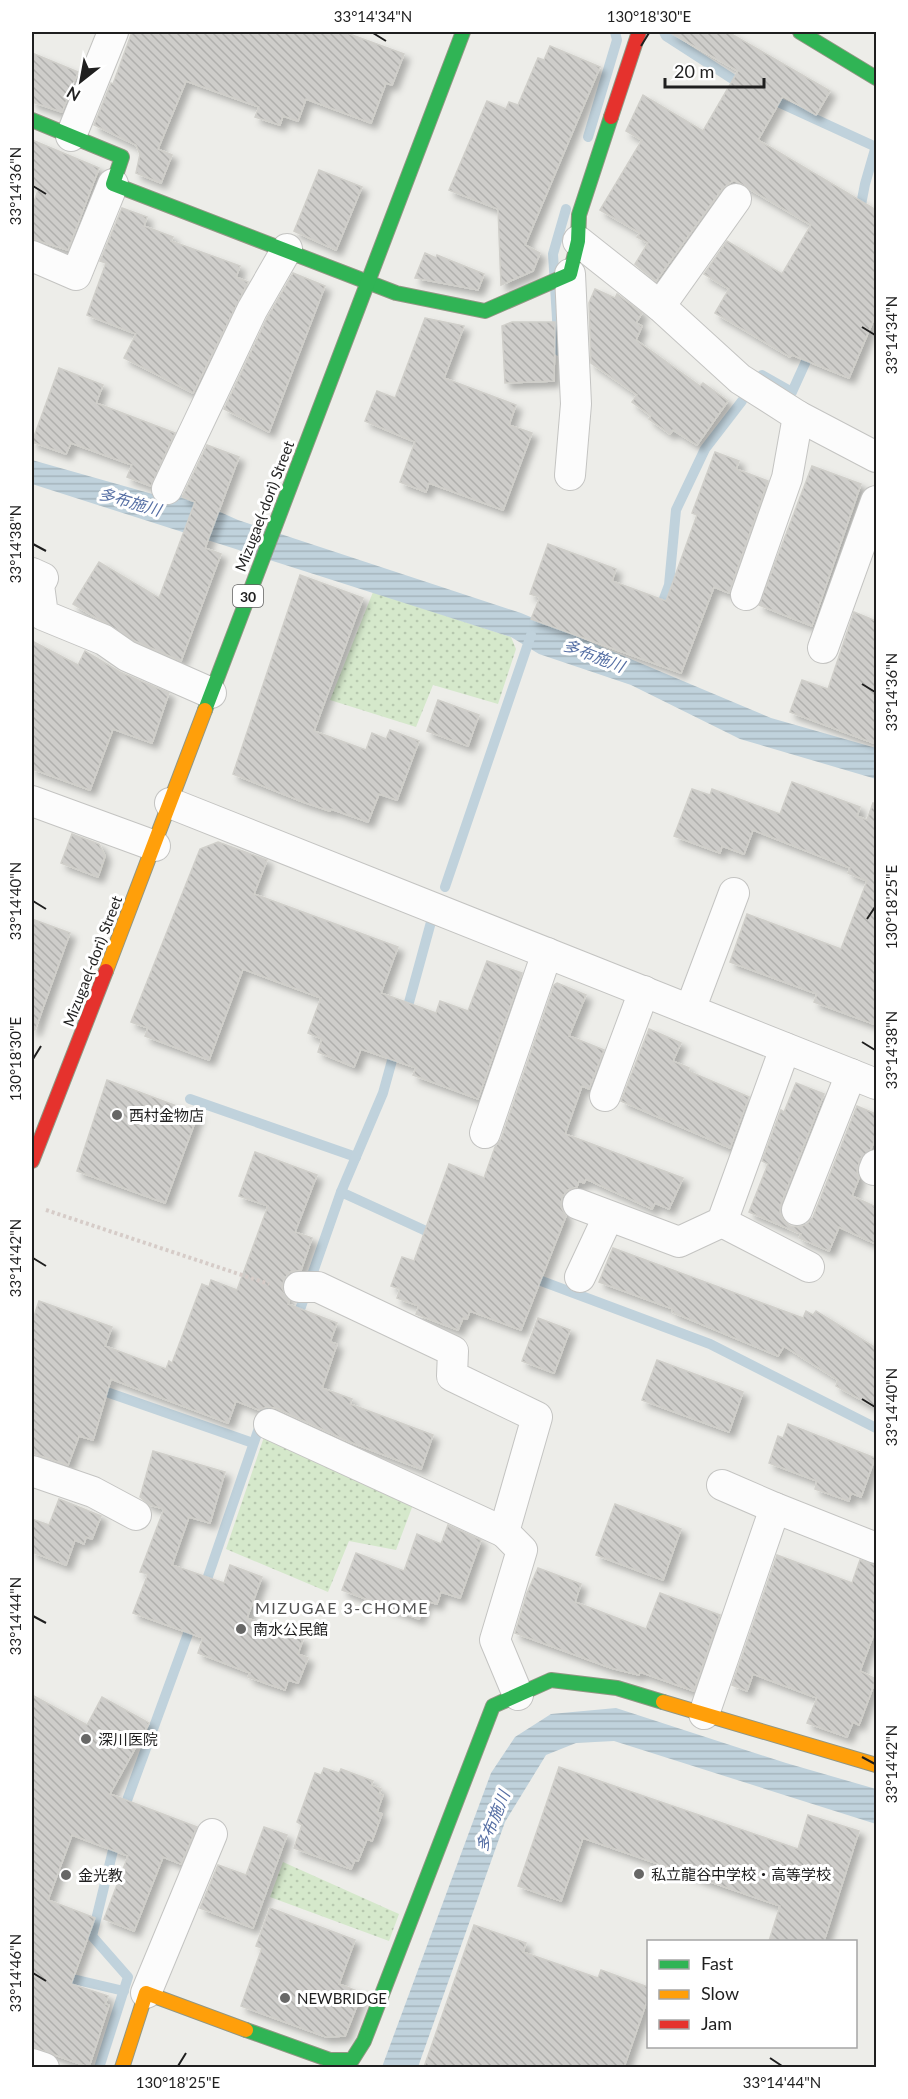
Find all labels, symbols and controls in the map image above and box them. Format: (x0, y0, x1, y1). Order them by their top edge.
text: 33°14'34"N (334, 7, 412, 25)
text: 130°18'30"E (607, 7, 691, 25)
north arrow (51, 51, 111, 111)
scale bar (665, 51, 764, 89)
text: 20 m (674, 60, 714, 82)
text: N (63, 83, 83, 106)
text: 33°14'36"N (6, 147, 24, 225)
text: 33°14'34"N (882, 296, 900, 374)
street label: Mizugae(-dori) Street (231, 437, 297, 574)
water label: 多布施川 (97, 483, 165, 520)
text: 33°14'38"N (6, 505, 24, 583)
road number: 30 (233, 585, 263, 607)
water label: 多布施川 (561, 635, 629, 676)
text: 33°14'36"N (882, 653, 900, 731)
text: 33°14'40"N (6, 862, 24, 940)
text: 130°18'25"E (882, 865, 900, 949)
street label: Mizugae(-dori) Street (59, 892, 125, 1029)
text: 33°14'38"N (882, 1011, 900, 1089)
text: 130°18'30"E (6, 1017, 24, 1101)
place label: 西村金物店 (129, 1106, 204, 1124)
marker: 西村金物店 (110, 1108, 124, 1122)
text: 33°14'42"N (6, 1219, 24, 1297)
text: 33°14'40"N (882, 1368, 900, 1446)
text: 33°14'44"N (6, 1577, 24, 1655)
district label: MIZUGAE 3-CHOME (255, 1598, 429, 1617)
place label: 南水公民館 (253, 1620, 328, 1638)
marker: 南水公民館 (234, 1622, 248, 1636)
text: 33°14'42"N (882, 1725, 900, 1803)
place label: 深川医院 (98, 1730, 158, 1748)
marker: 深川医院 (79, 1732, 93, 1746)
water label: 多布施川 (471, 1786, 514, 1854)
place label: 私立龍谷中学校・高等学校 (651, 1865, 831, 1883)
place label: 金光教 (78, 1866, 123, 1884)
marker: 私立龍谷中学校・高等学校 (632, 1867, 646, 1881)
marker: 金光教 (59, 1868, 73, 1882)
text: 33°14'46"N (6, 1934, 24, 2012)
legend (647, 1940, 857, 2048)
text: Fast (701, 1952, 734, 1974)
text: Slow (701, 1982, 739, 2004)
place label: NEWBRIDGE (297, 1989, 387, 2007)
marker: NEWBRIDGE (278, 1991, 292, 2005)
text: Jam (701, 2012, 732, 2034)
text: 130°18'25"E (136, 2073, 220, 2091)
text: 33°14'44"N (743, 2073, 821, 2091)

